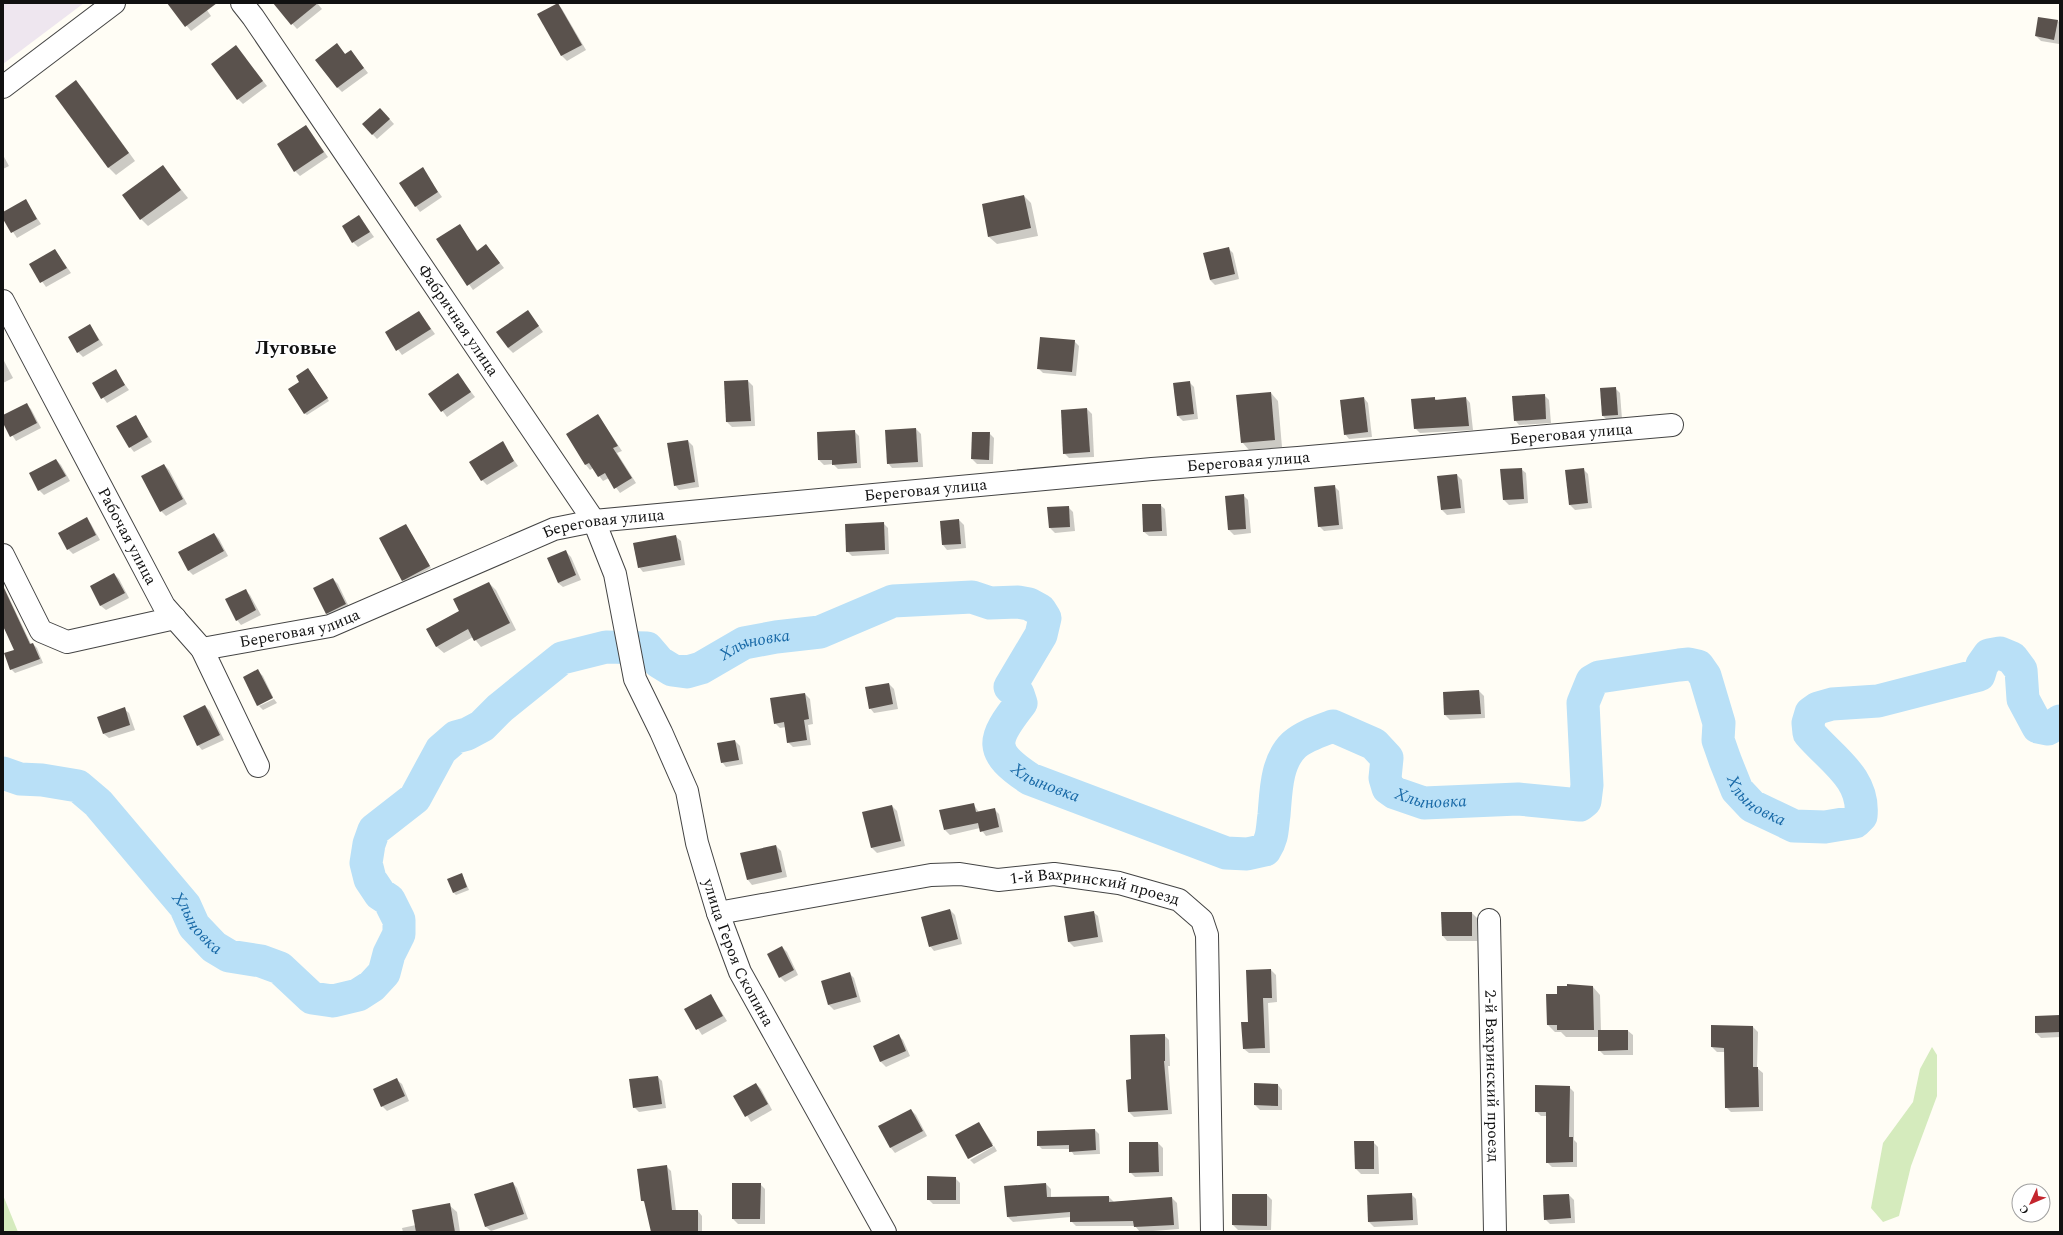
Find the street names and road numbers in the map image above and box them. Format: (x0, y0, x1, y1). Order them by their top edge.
street label: Фабричная улица (412, 260, 505, 381)
street label: Береговая улица (1509, 417, 1634, 451)
street label: Береговая улица (1186, 445, 1311, 478)
street label: Береговая улица (863, 472, 988, 508)
street label: Рабочая улица (92, 483, 163, 589)
street label: Береговая улица (538, 502, 666, 545)
street label: Береговая улица (238, 602, 364, 654)
street label: 1-й Вахринский проезд (1008, 862, 1182, 912)
street label: улица Героя Скопина (696, 875, 780, 1031)
street label: 2-й Вахринский проезд (1478, 989, 1506, 1163)

